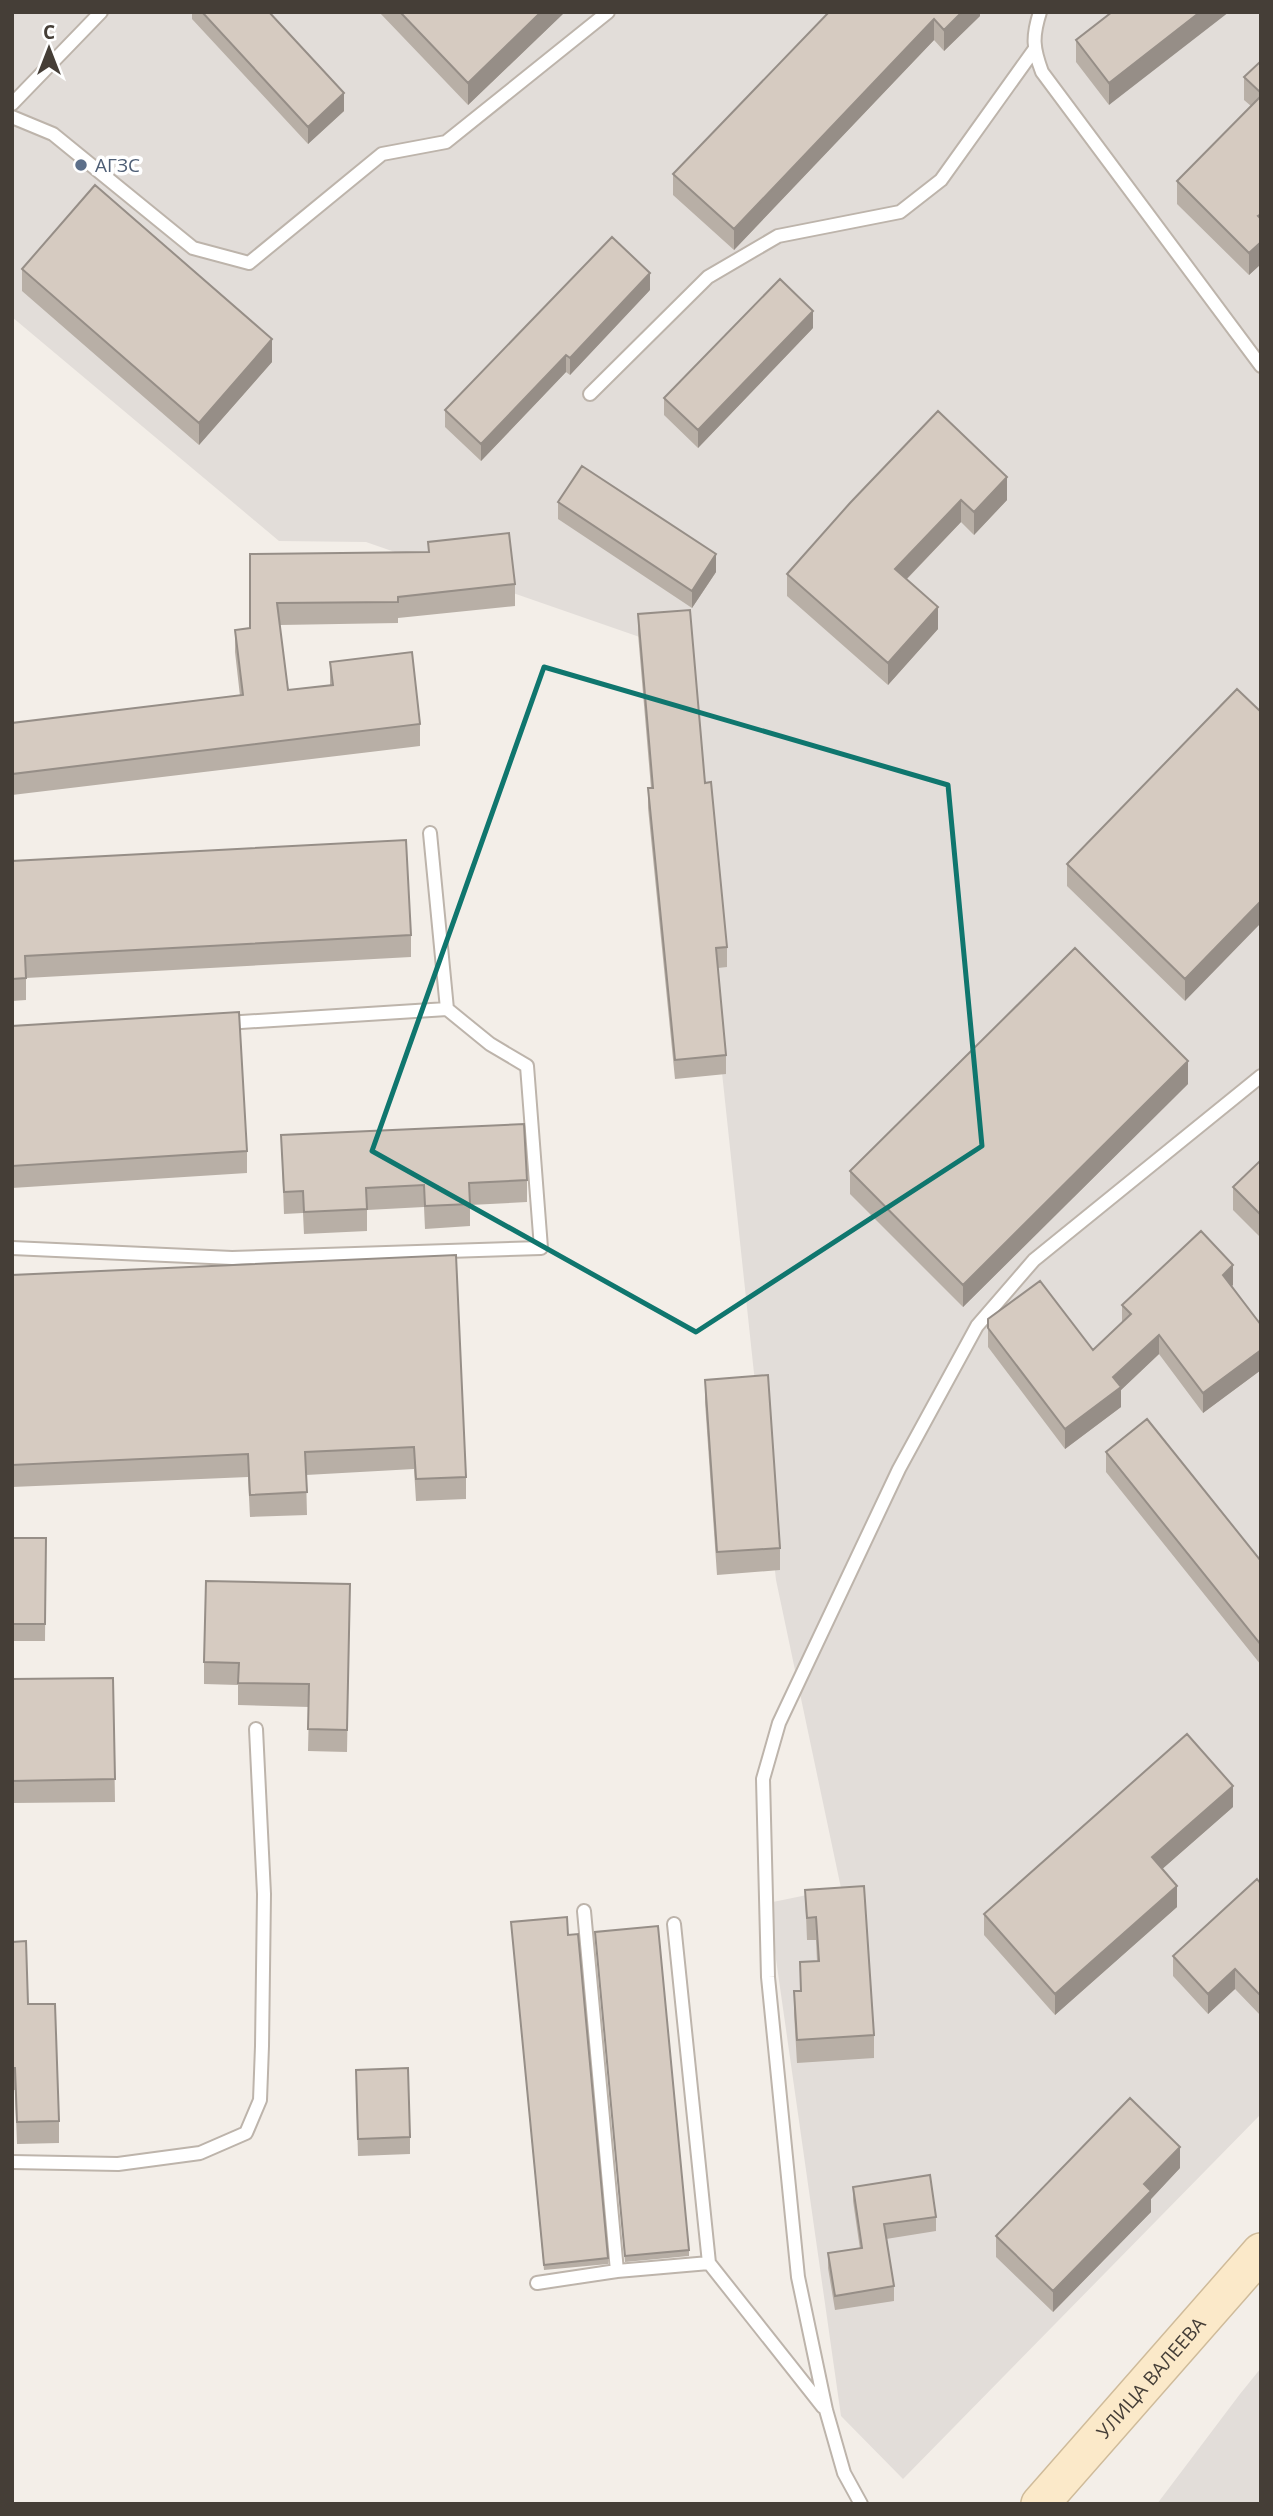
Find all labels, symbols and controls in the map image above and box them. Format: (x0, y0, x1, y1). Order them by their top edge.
north arrow (14, 14, 84, 84)
text: С (43, 19, 55, 45)
place label: АГЗС (95, 152, 140, 178)
marker: АГЗС (73, 157, 89, 173)
street label: УЛИЦА ВАЛЕЕВА (1090, 2311, 1211, 2444)

